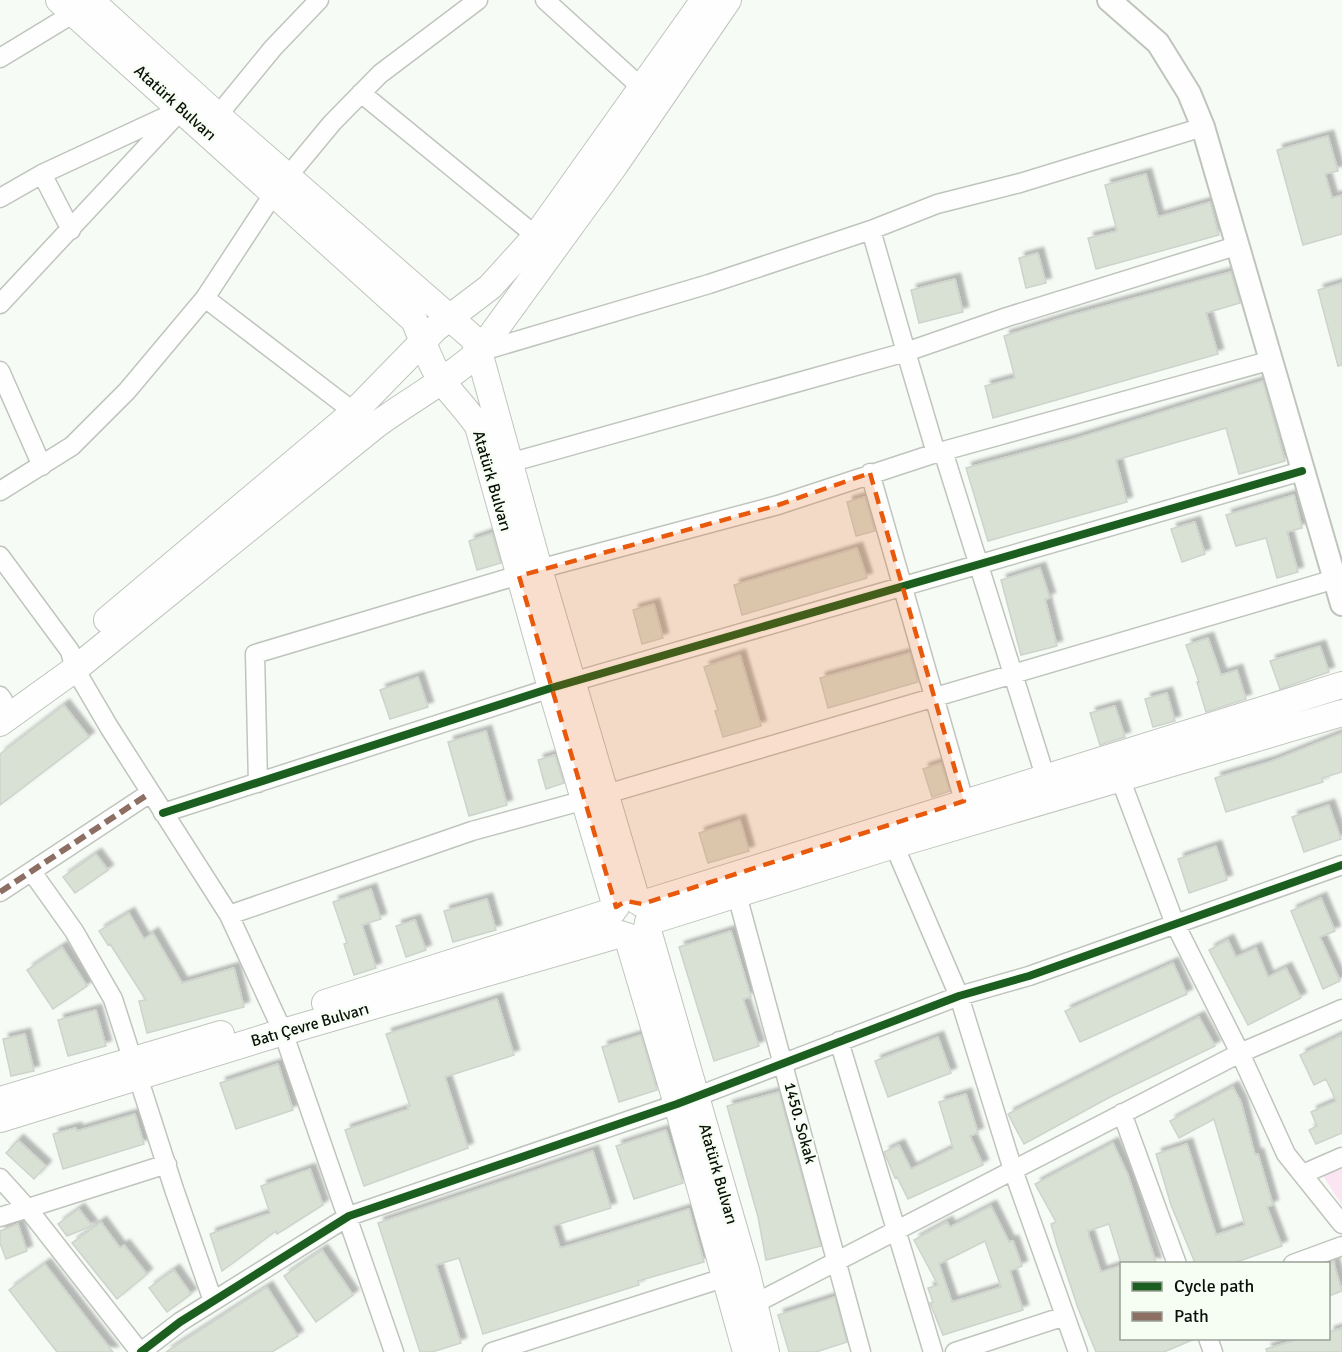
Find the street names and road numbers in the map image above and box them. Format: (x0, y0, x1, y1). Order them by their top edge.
street label: Atatürk Bulvarı (130, 61, 220, 145)
street label: Atatürk Bulvarı (468, 428, 516, 534)
street label: Batı Çevre Bulvarı (249, 999, 371, 1051)
street label: 1450. Sokak (780, 1080, 820, 1166)
street label: Atatürk Bulvarı (694, 1121, 742, 1227)

